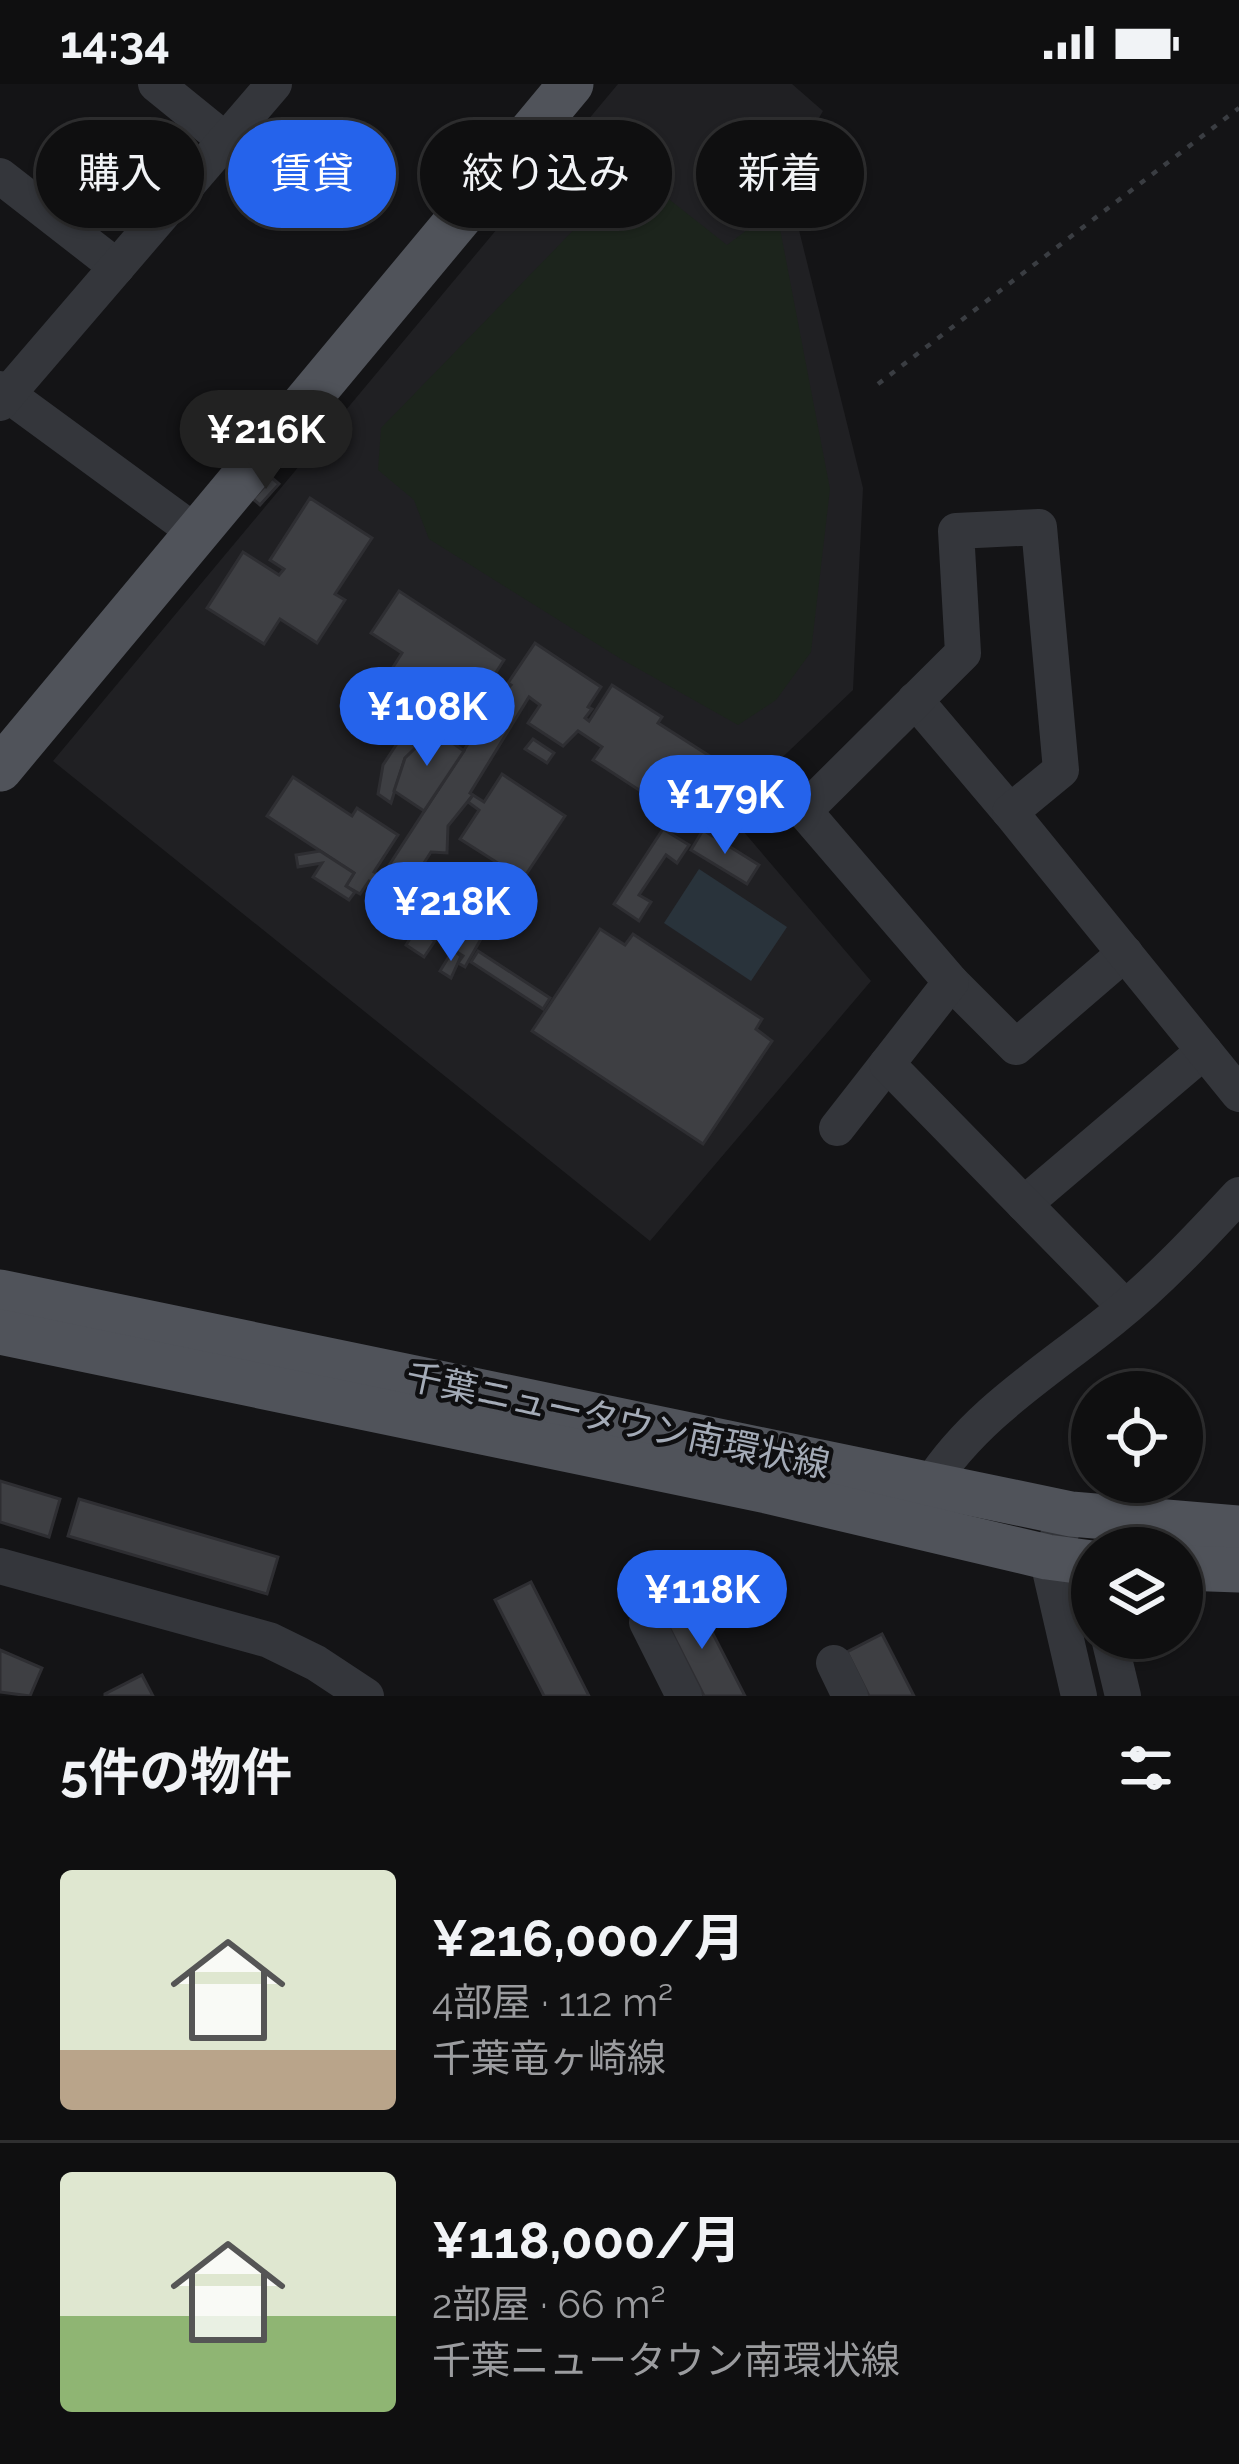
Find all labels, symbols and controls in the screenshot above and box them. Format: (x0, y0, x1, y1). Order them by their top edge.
text: 14:34 (60, 16, 170, 69)
chip: 購入 (36, 120, 204, 228)
chip: 賃貸 (228, 120, 396, 228)
chip: 絞り込み (420, 120, 672, 228)
chip: 新着 (696, 120, 864, 228)
pin: ¥216K (182, 390, 350, 492)
text: ¥216K (207, 406, 325, 452)
pin: ¥108K (343, 667, 511, 769)
text: ¥108K (367, 683, 487, 729)
pin: ¥179K (641, 755, 809, 857)
text: ¥179K (666, 771, 784, 817)
pin: ¥218K (367, 862, 535, 964)
text: ¥218K (392, 878, 510, 924)
street label: 千葉ニュータウン南環状線 (402, 1355, 834, 1485)
map controls (1071, 1371, 1203, 1659)
button: locate (1071, 1371, 1203, 1503)
button: layers (1071, 1527, 1203, 1659)
pin: ¥118K (618, 1550, 786, 1652)
text: ¥118K (644, 1566, 760, 1612)
icon: filters (1113, 1735, 1179, 1801)
text: 5件の物件 (60, 1742, 292, 1802)
text: ¥216,000/月 (432, 1908, 745, 1968)
icon: home (156, 1918, 300, 2062)
text: 4部屋 · 112 m² (432, 1979, 673, 2025)
text: 千葉竜ヶ崎線 (432, 2035, 666, 2081)
text: ¥118,000/月 (432, 2210, 741, 2270)
icon: home (156, 2220, 300, 2364)
text: 2部屋 · 66 m² (432, 2281, 666, 2327)
text: 千葉ニュータウン南環状線 (432, 2337, 900, 2383)

